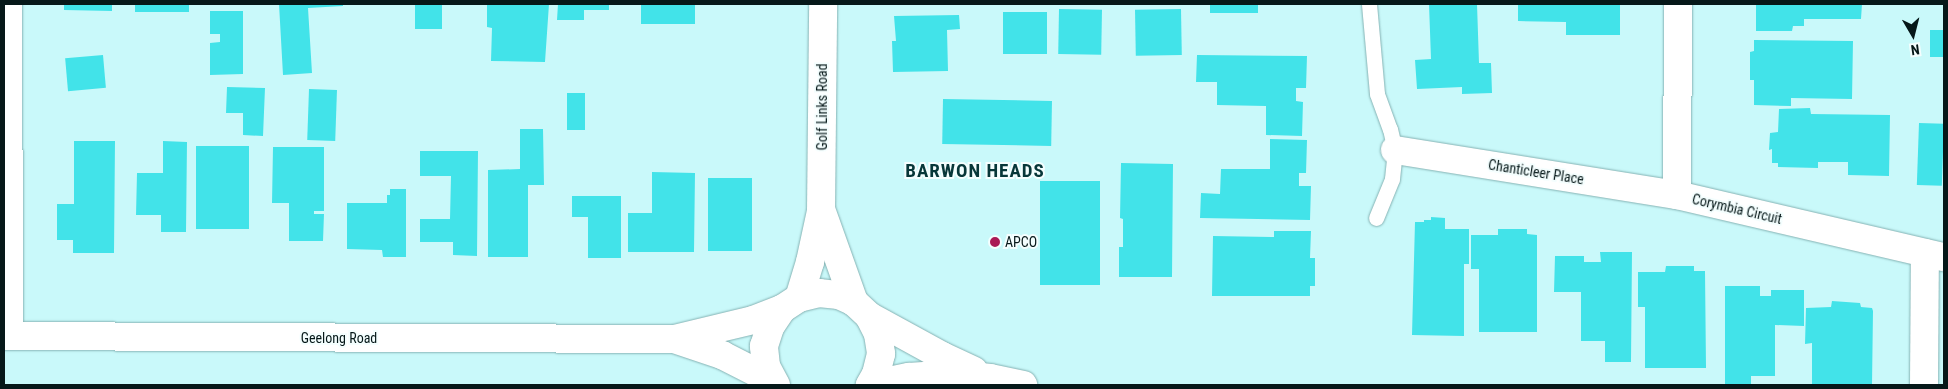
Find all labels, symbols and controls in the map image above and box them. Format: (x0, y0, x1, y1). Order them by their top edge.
north arrow (1888, 10, 1938, 60)
text: N (1910, 41, 1920, 58)
street label: Golf Links Road (814, 64, 830, 150)
street label: Chanticleer Place (1487, 156, 1585, 188)
district label: BARWON HEADS (904, 160, 1046, 182)
street label: Corymbia Circuit (1690, 191, 1784, 227)
place label: APCO (1005, 234, 1037, 250)
marker: APCO (989, 236, 1001, 248)
street label: Geelong Road (301, 330, 377, 346)

